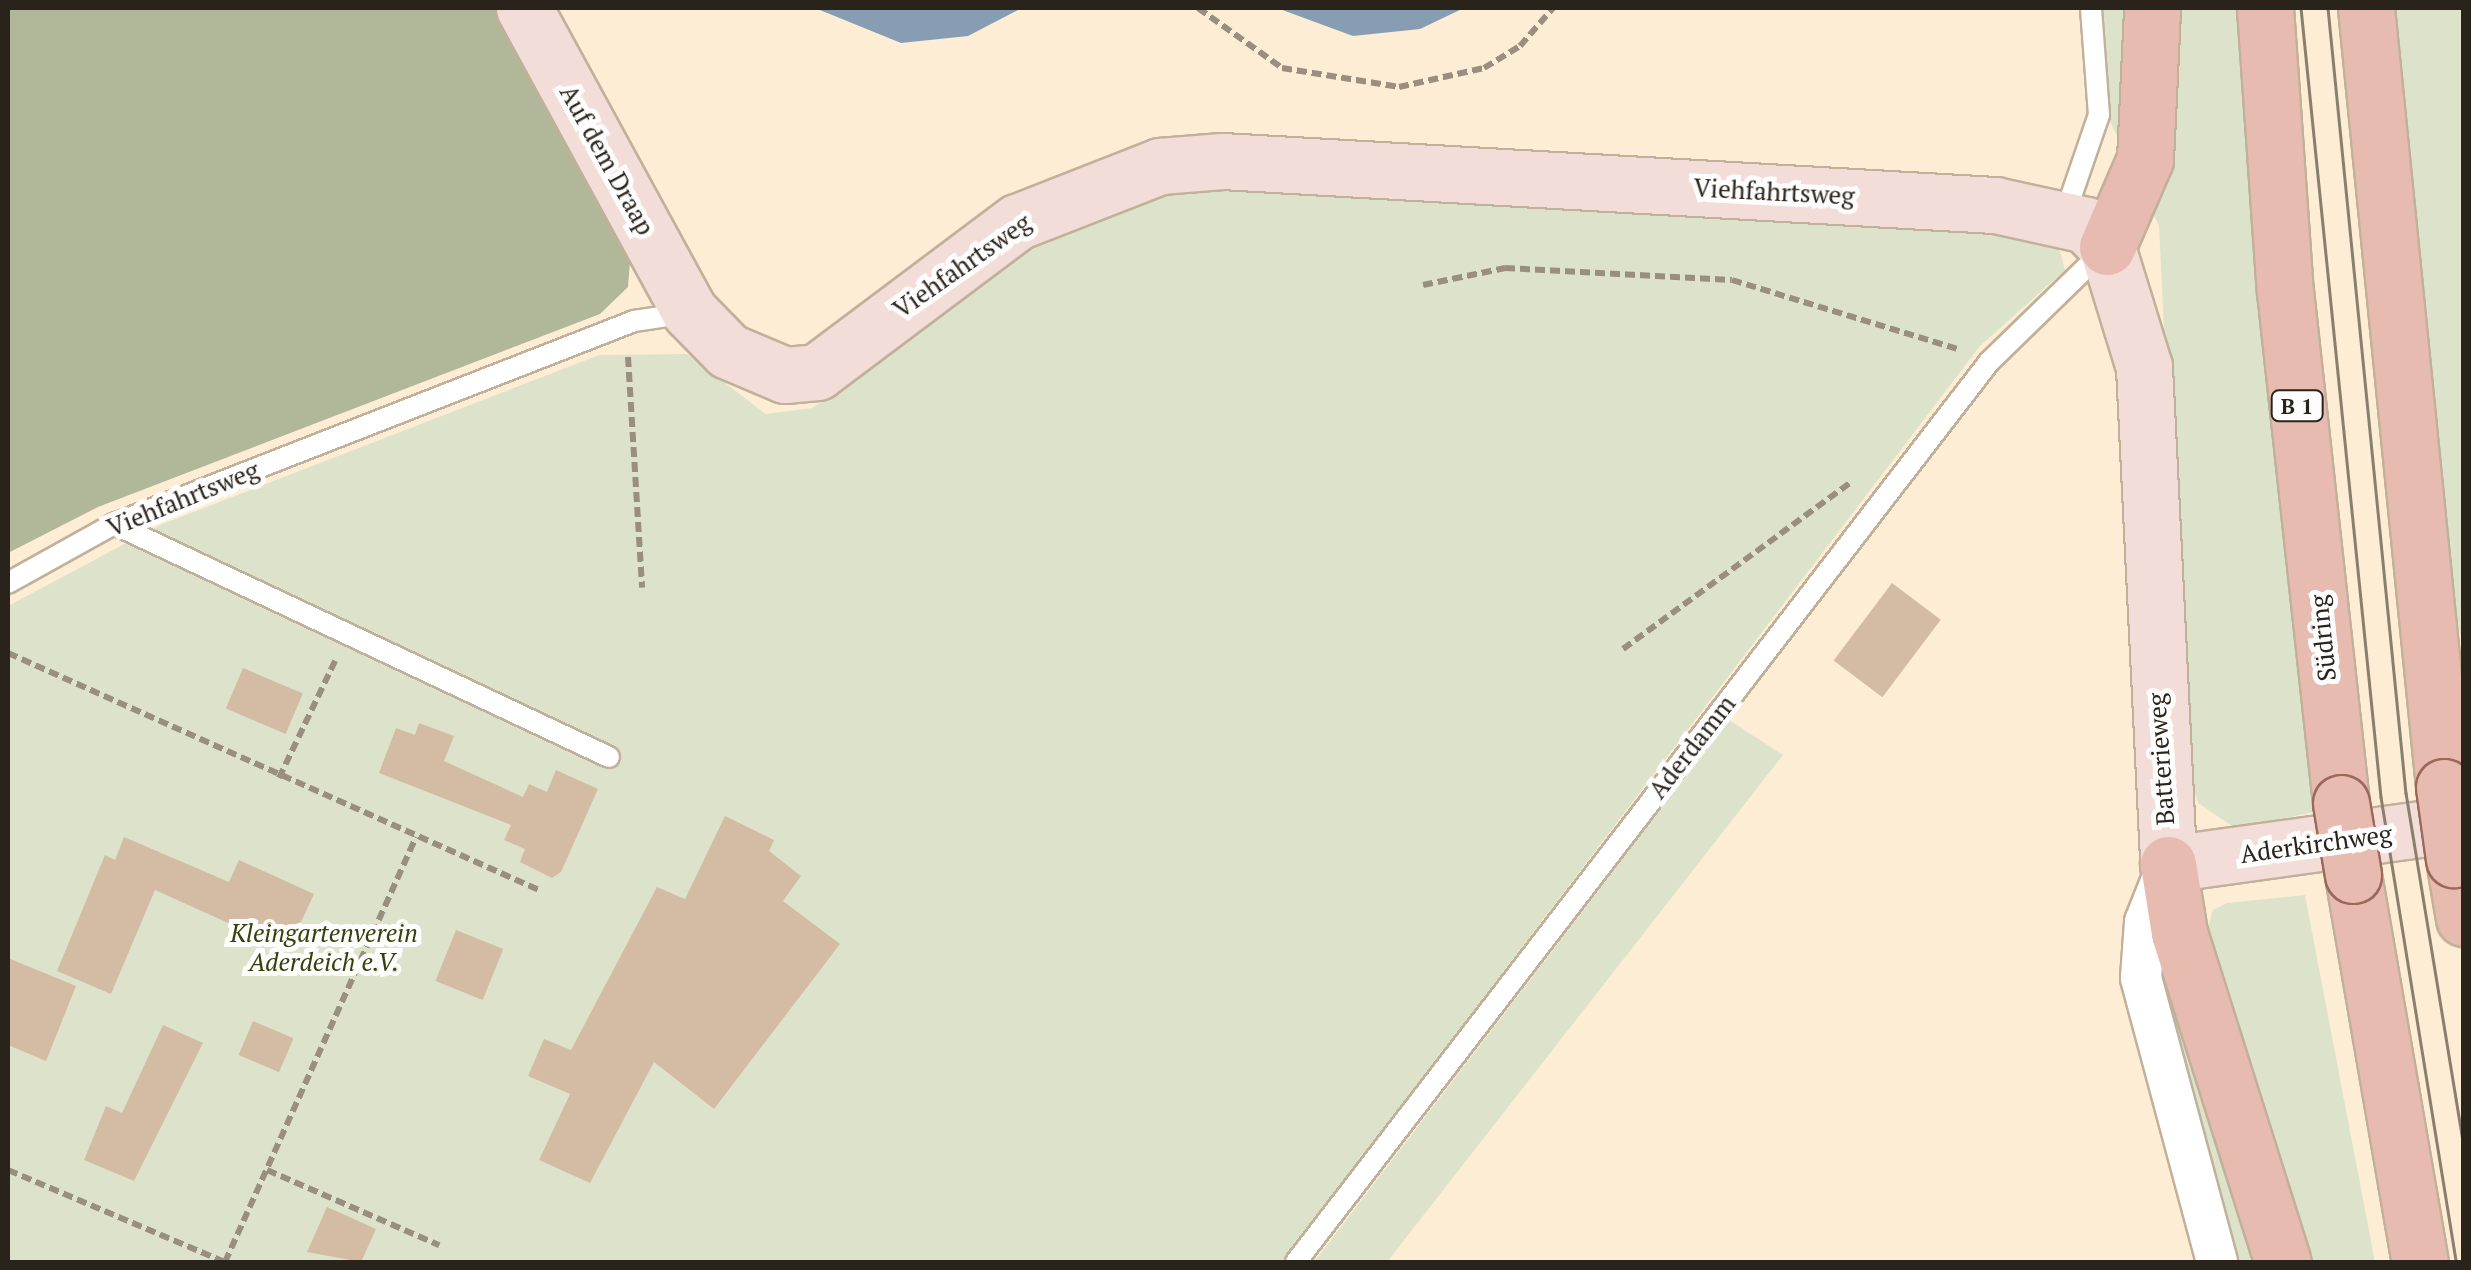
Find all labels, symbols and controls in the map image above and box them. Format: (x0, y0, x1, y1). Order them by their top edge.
street label: Auf dem Draap (553, 80, 661, 240)
street label: Viehfahrtsweg (1693, 173, 1855, 211)
street label: Viehfahrtsweg (887, 208, 1037, 324)
road number: B 1 (2270, 389, 2324, 423)
street label: Viehfahrtsweg (103, 455, 263, 543)
street label: Südring (2304, 593, 2342, 683)
street label: Aderdamm (1642, 689, 1742, 805)
street label: Batterieweg (2141, 692, 2181, 826)
street label: Aderkirchweg (2238, 818, 2394, 870)
park label: Kleingartenverein Aderdeich e.V. (230, 919, 418, 978)

